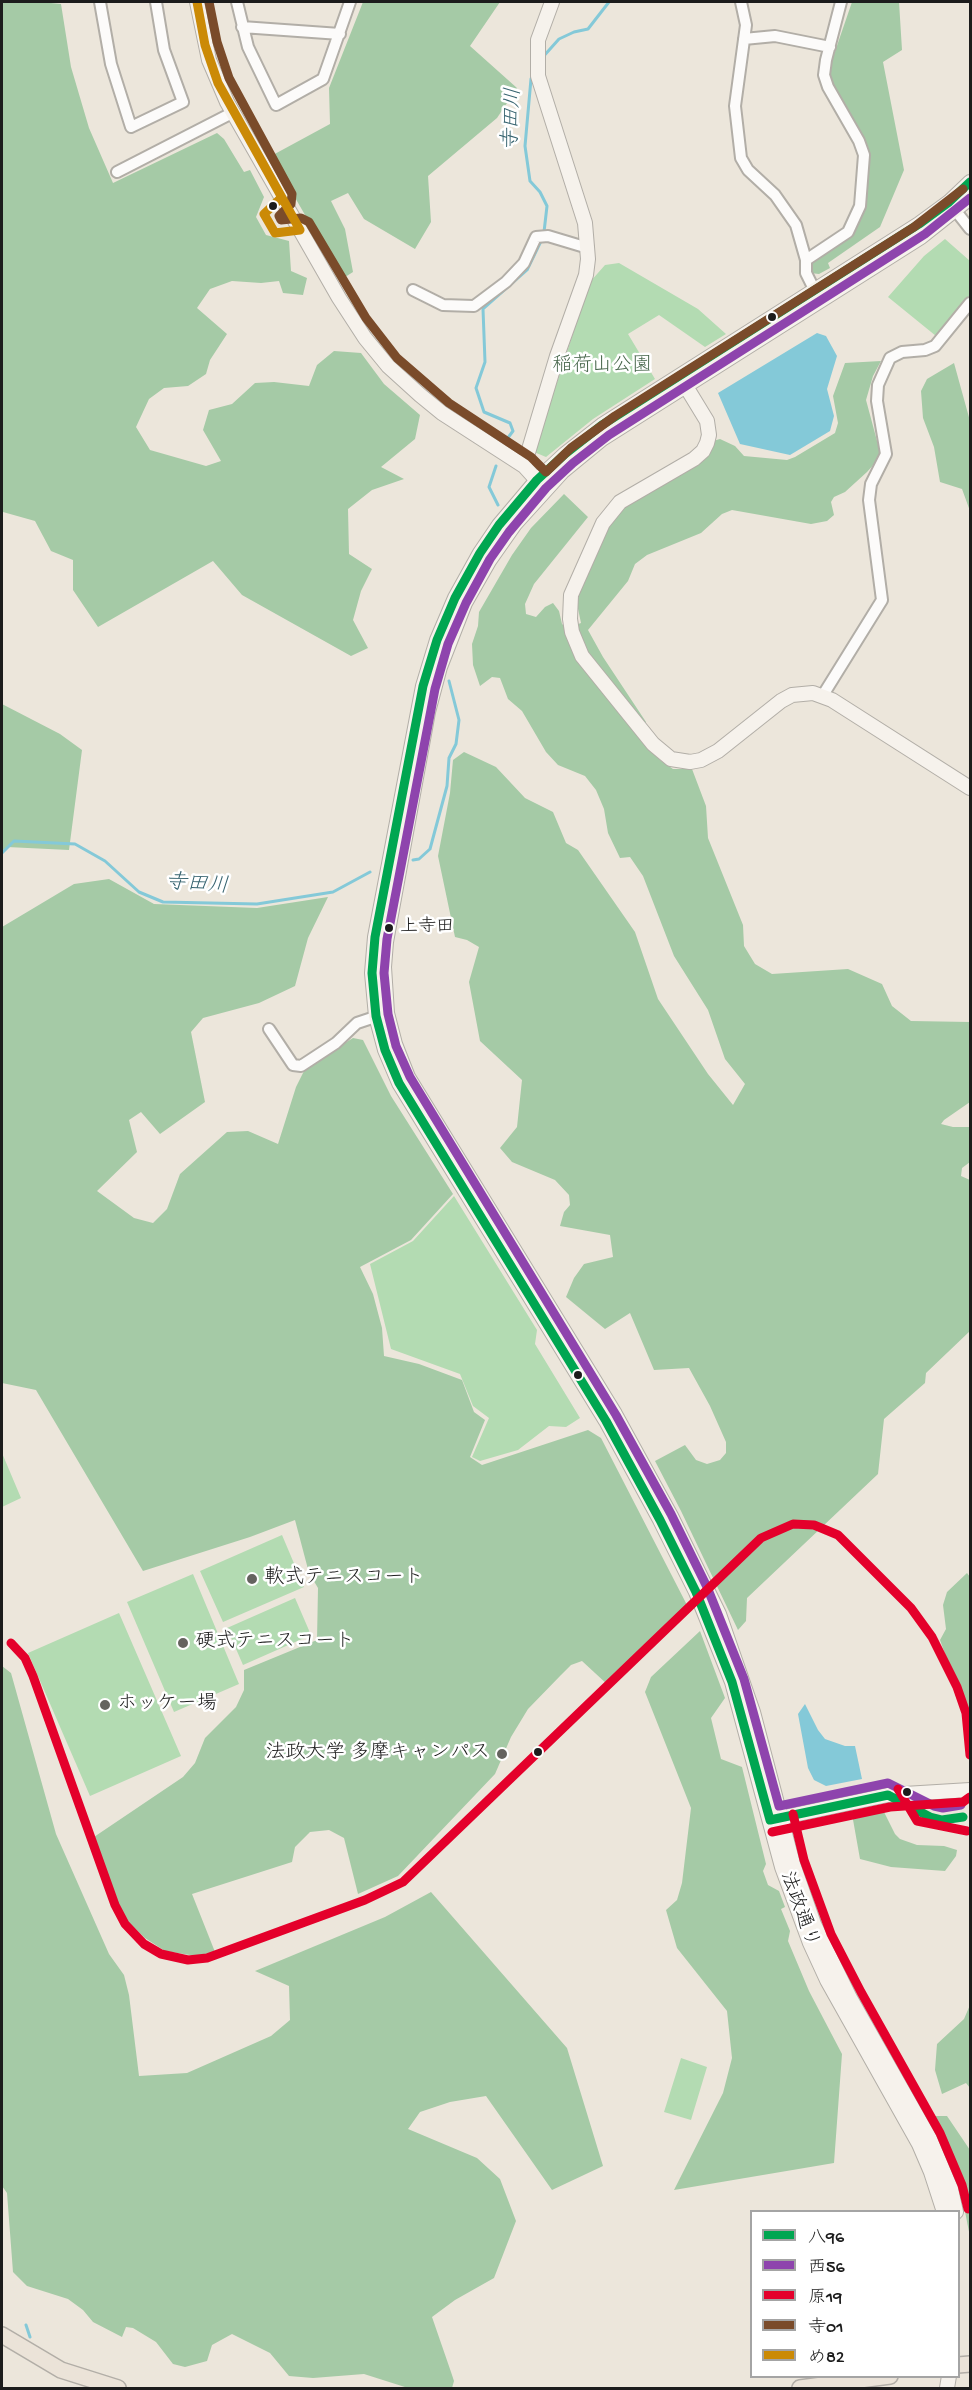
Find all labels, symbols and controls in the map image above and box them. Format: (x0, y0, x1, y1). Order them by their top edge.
water label: 寺田川 (500, 87, 528, 151)
unlabelled marker (267, 200, 279, 212)
unlabelled marker (766, 311, 778, 323)
park label: 稲荷山公園 (552, 355, 652, 379)
water label: 寺田川 (165, 871, 229, 901)
place label: 上寺田 (400, 917, 454, 939)
marker: 上寺田 (383, 922, 395, 934)
unlabelled marker (572, 1369, 584, 1381)
place label: 軟式テニスコート (264, 1567, 424, 1591)
marker: 軟式テニスコート (245, 1572, 259, 1586)
place label: 硬式テニスコート (195, 1631, 355, 1655)
marker: 硬式テニスコート (176, 1636, 190, 1650)
place label: ホッケー場 (117, 1693, 217, 1717)
marker: ホッケー場 (98, 1698, 112, 1712)
place label: 法政大学 多摩キャンパス (265, 1742, 490, 1766)
unlabelled marker (532, 1746, 544, 1758)
marker: 法政大学 多摩キャンパス (495, 1747, 509, 1761)
unlabelled marker (901, 1786, 913, 1798)
street label: 法政通り (773, 1868, 823, 1952)
legend (750, 2210, 960, 2378)
text: 八96 (808, 2228, 844, 2249)
text: 西56 (808, 2258, 845, 2279)
text: 原19 (808, 2288, 842, 2309)
text: 寺01 (808, 2318, 844, 2339)
text: め82 (808, 2348, 845, 2369)

